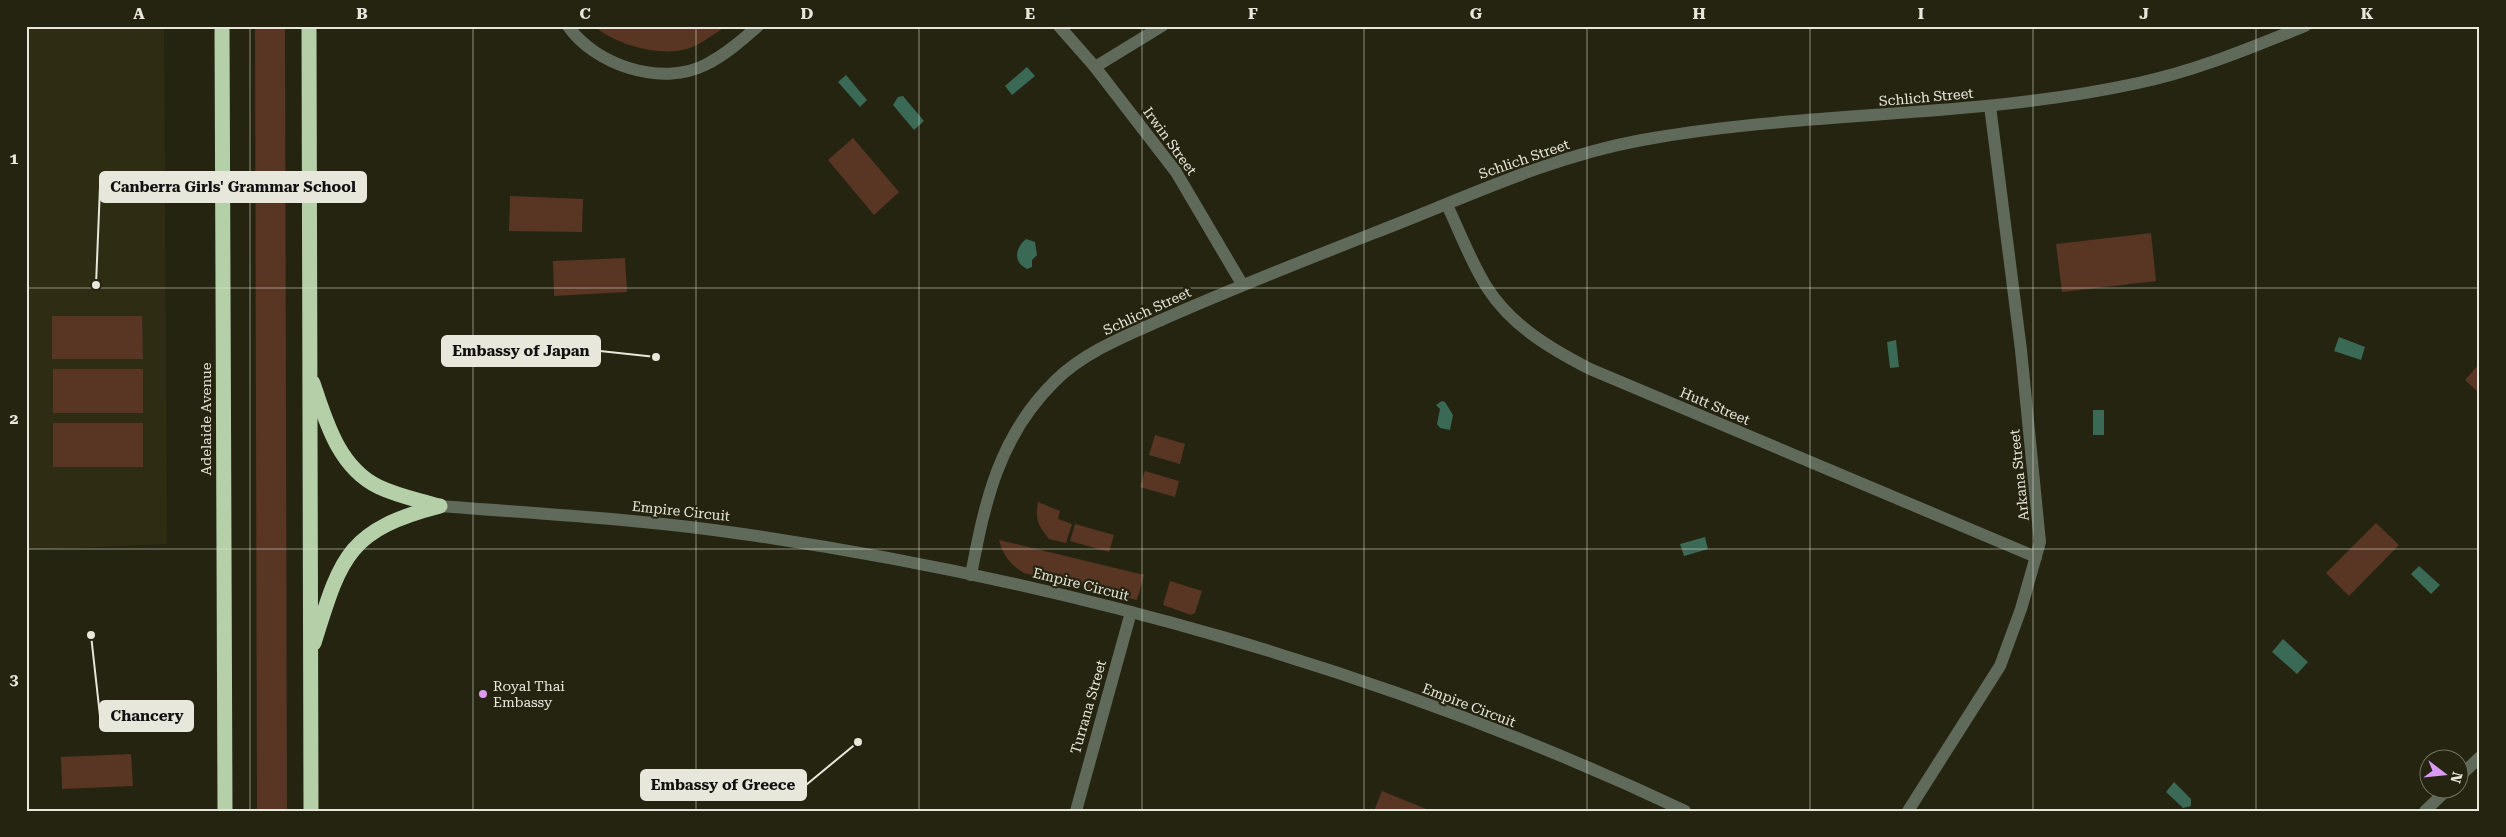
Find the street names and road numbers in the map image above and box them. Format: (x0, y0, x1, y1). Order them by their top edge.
street label: Schlich Street (1878, 85, 1974, 109)
street label: Irwin Street (1140, 104, 1200, 178)
street label: Schlich Street (1477, 136, 1571, 182)
street label: Schlich Street (1101, 284, 1193, 338)
street label: Adelaide Avenue (198, 362, 214, 476)
street label: Hutt Street (1678, 384, 1752, 428)
street label: Arkana Street (2006, 429, 2032, 521)
street label: Empire Circuit (631, 498, 731, 524)
street label: Empire Circuit (1031, 564, 1131, 604)
street label: Turrana Street (1067, 658, 1109, 756)
street label: Empire Circuit (1420, 680, 1518, 730)

